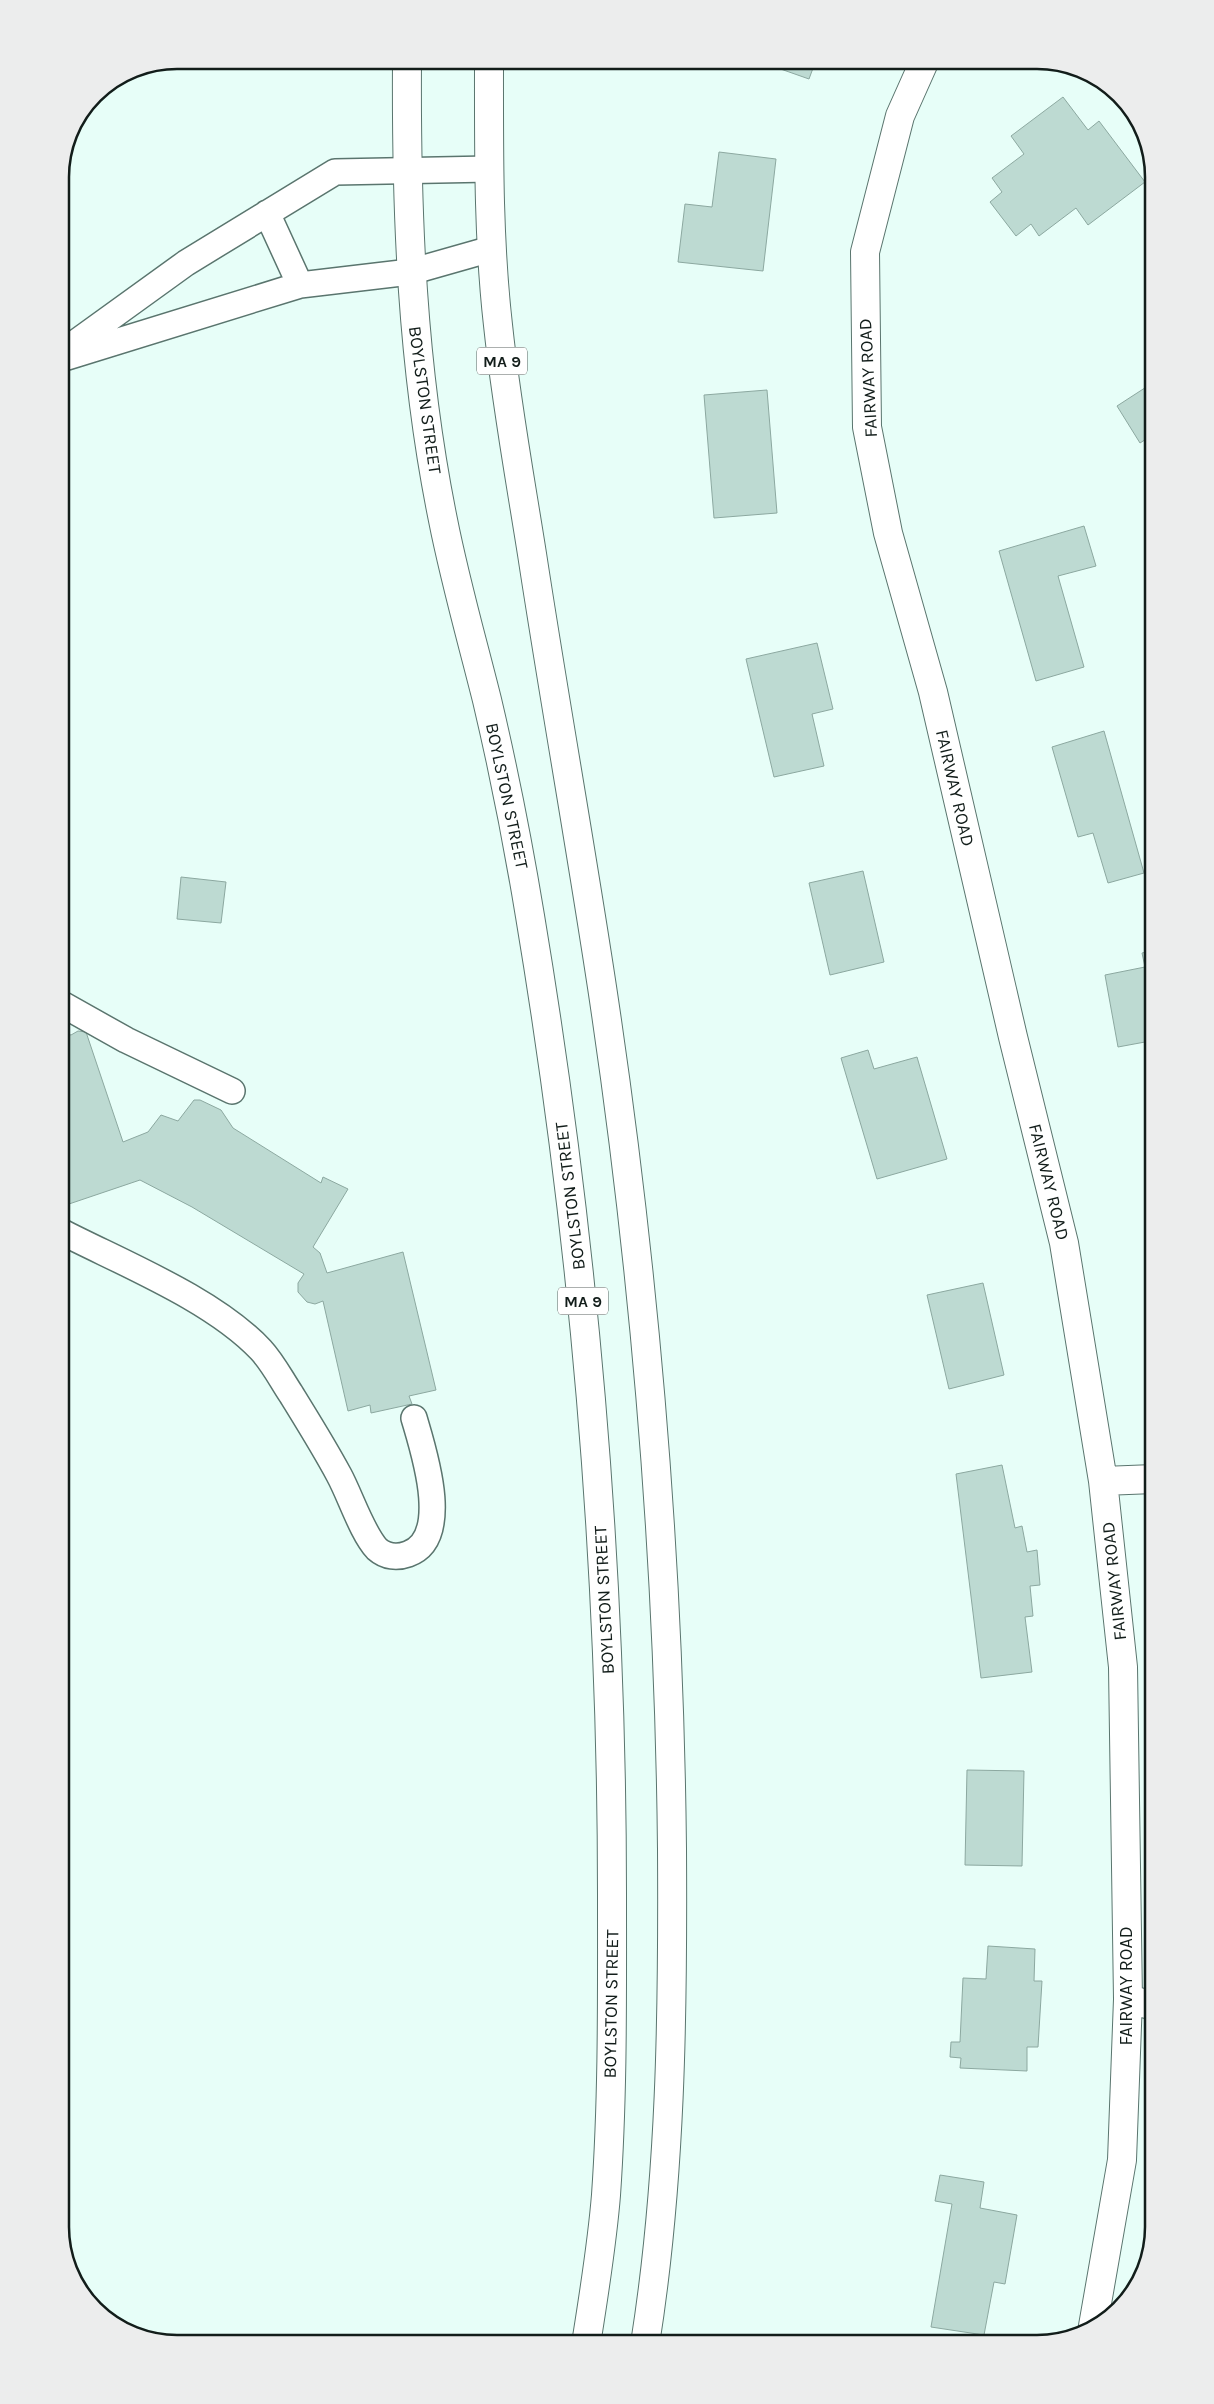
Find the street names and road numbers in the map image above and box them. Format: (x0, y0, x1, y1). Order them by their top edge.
street label: FAIRWAY ROAD (854, 318, 882, 438)
street label: BOYLSTON STREET (404, 325, 446, 475)
road number: MA 9 (477, 348, 527, 374)
street label: BOYLSTON STREET (481, 721, 533, 871)
street label: FAIRWAY ROAD (931, 727, 979, 849)
street label: BOYLSTON STREET (550, 1121, 590, 1271)
street label: FAIRWAY ROAD (1024, 1122, 1074, 1242)
road number: MA 9 (558, 1288, 608, 1314)
street label: FAIRWAY ROAD (1097, 1521, 1131, 1641)
street label: BOYLSTON STREET (589, 1525, 619, 1675)
street label: FAIRWAY ROAD (1115, 1926, 1137, 2046)
street label: BOYLSTON STREET (599, 1929, 623, 2079)

